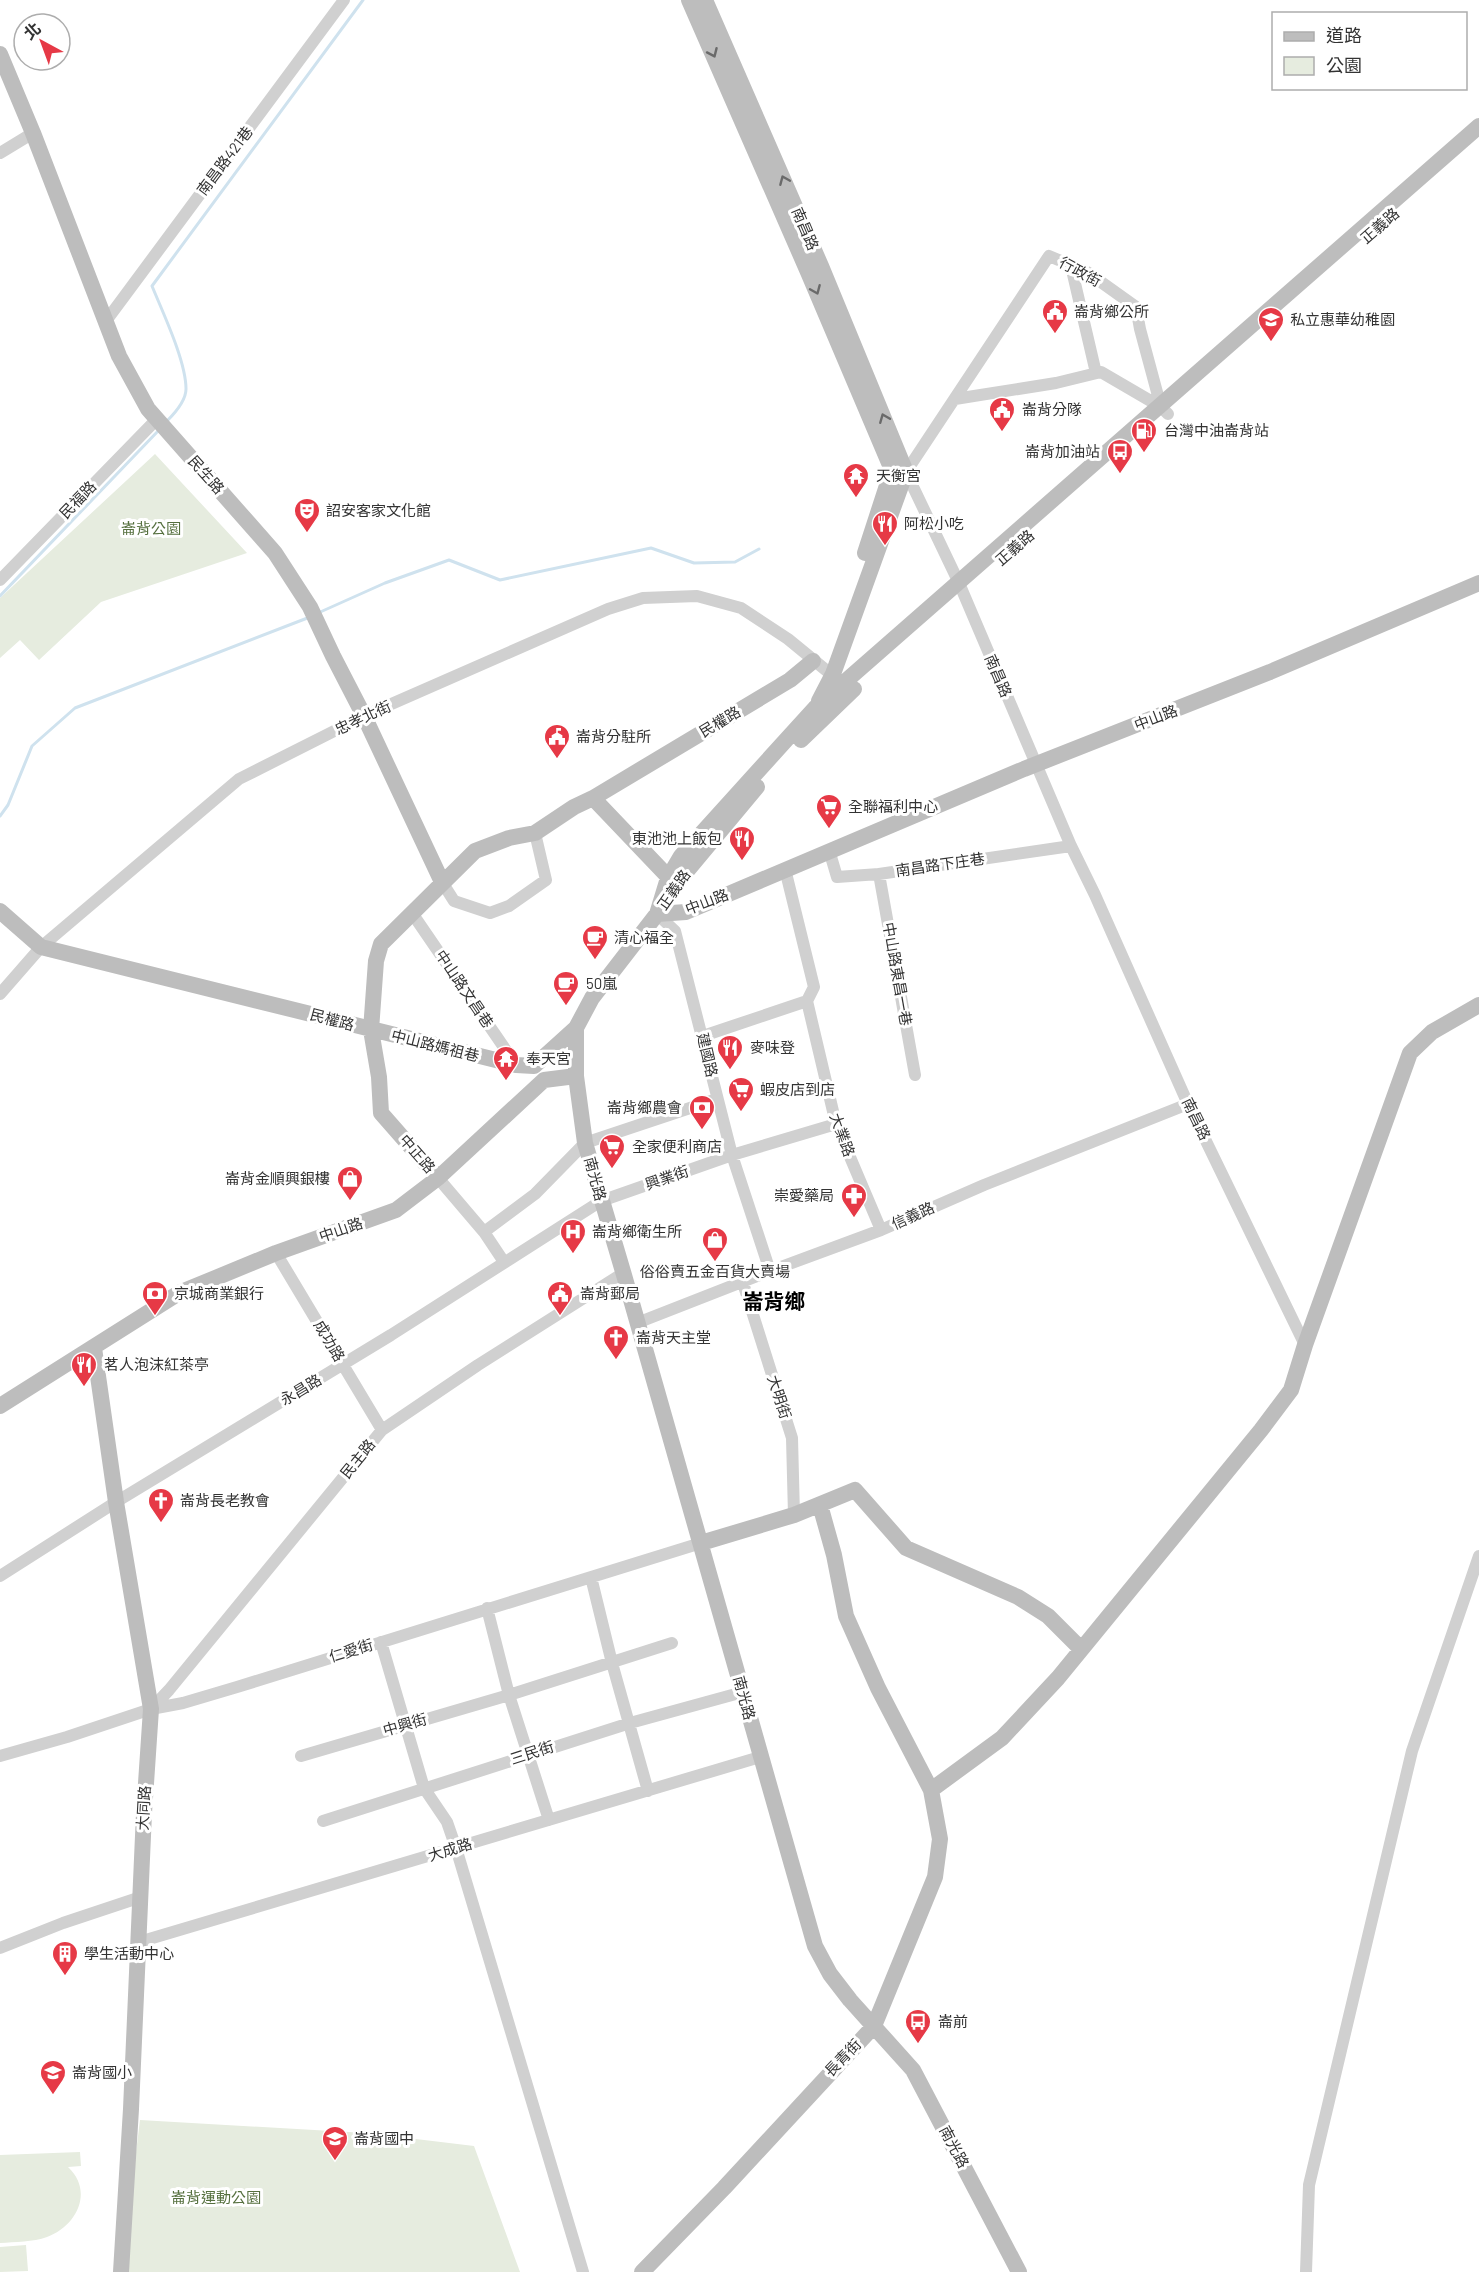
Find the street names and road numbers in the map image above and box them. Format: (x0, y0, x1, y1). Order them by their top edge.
street label: 南昌路421巷 (193, 122, 256, 198)
street label: 南昌路 (789, 204, 823, 253)
street label: 正義路 (1356, 204, 1402, 247)
street label: 行政街 (1056, 253, 1105, 290)
street label: 民生路 (185, 452, 228, 497)
street label: 民福路 (55, 477, 99, 522)
street label: 正義路 (991, 526, 1037, 569)
street label: 南昌路 (982, 651, 1016, 700)
street label: 忠孝北街 (332, 696, 394, 738)
street label: 中山路 (1131, 701, 1180, 734)
street label: 民權路 (696, 702, 743, 740)
street label: 南昌路下庄巷 (894, 849, 986, 879)
street label: 正義路 (653, 866, 693, 913)
street label: 中山路 (682, 885, 731, 918)
street label: 中山路東昌一巷 (880, 921, 916, 1027)
street label: 中山路文昌巷 (432, 946, 497, 1031)
street label: 民權路 (308, 1005, 356, 1034)
street label: 中山路媽祖巷 (389, 1025, 481, 1065)
street label: 建國路 (694, 1031, 722, 1079)
street label: 南昌路 (1179, 1094, 1215, 1143)
street label: 大業路 (827, 1110, 859, 1159)
street label: 中正路 (396, 1130, 439, 1176)
street label: 南光路 (581, 1155, 610, 1203)
street label: 興業街 (642, 1161, 691, 1193)
street label: 信義路 (888, 1198, 937, 1232)
street label: 中山路 (316, 1213, 365, 1245)
street label: 成功路 (311, 1317, 349, 1364)
street label: 永昌路 (277, 1370, 324, 1408)
street label: 大明街 (764, 1373, 795, 1421)
street label: 民主路 (336, 1435, 378, 1482)
street label: 仁愛街 (327, 1635, 375, 1665)
street label: 南光路 (730, 1674, 759, 1722)
street label: 中興街 (381, 1709, 429, 1739)
street label: 三民街 (508, 1737, 556, 1768)
street label: 大同路 (133, 1785, 153, 1831)
street label: 大成路 (426, 1834, 474, 1864)
street label: 長青街 (820, 2035, 864, 2080)
street label: 南光路 (936, 2122, 973, 2171)

